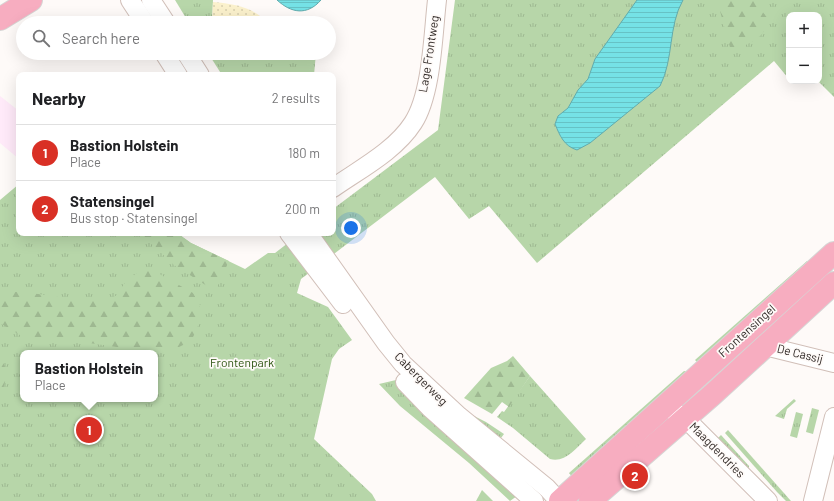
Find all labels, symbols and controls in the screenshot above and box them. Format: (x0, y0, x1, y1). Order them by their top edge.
map controls (786, 12, 822, 84)
button: + (786, 12, 822, 48)
street label: Lage Frontweg (415, 14, 441, 93)
search box (16, 16, 336, 60)
icon: search (30, 27, 52, 49)
text: Search here (62, 29, 140, 47)
button: − (786, 48, 822, 84)
text: Nearby (32, 88, 86, 108)
text: 2 results (272, 90, 320, 106)
text: Bastion Holstein (70, 136, 179, 154)
text: 1 (43, 145, 47, 161)
text: 180 m (288, 145, 320, 161)
text: Place (70, 154, 101, 170)
text: Statensingel (70, 192, 154, 210)
text: 2 (41, 201, 49, 217)
text: 200 m (285, 201, 320, 217)
text: Bus stop · Statensingel (70, 210, 198, 226)
your location (341, 218, 361, 238)
street label: Frontensingel (715, 301, 778, 360)
street label: De Cassij (776, 341, 825, 365)
street label: Cabergerweg (392, 349, 451, 408)
popup (20, 350, 158, 402)
park label: Frontenpark (210, 355, 274, 369)
text: Bastion Holstein (35, 359, 143, 377)
text: Place (35, 377, 66, 393)
pin: 1 (76, 415, 102, 445)
street label: Maagdendries (687, 419, 748, 480)
pin: 2 (622, 461, 648, 491)

